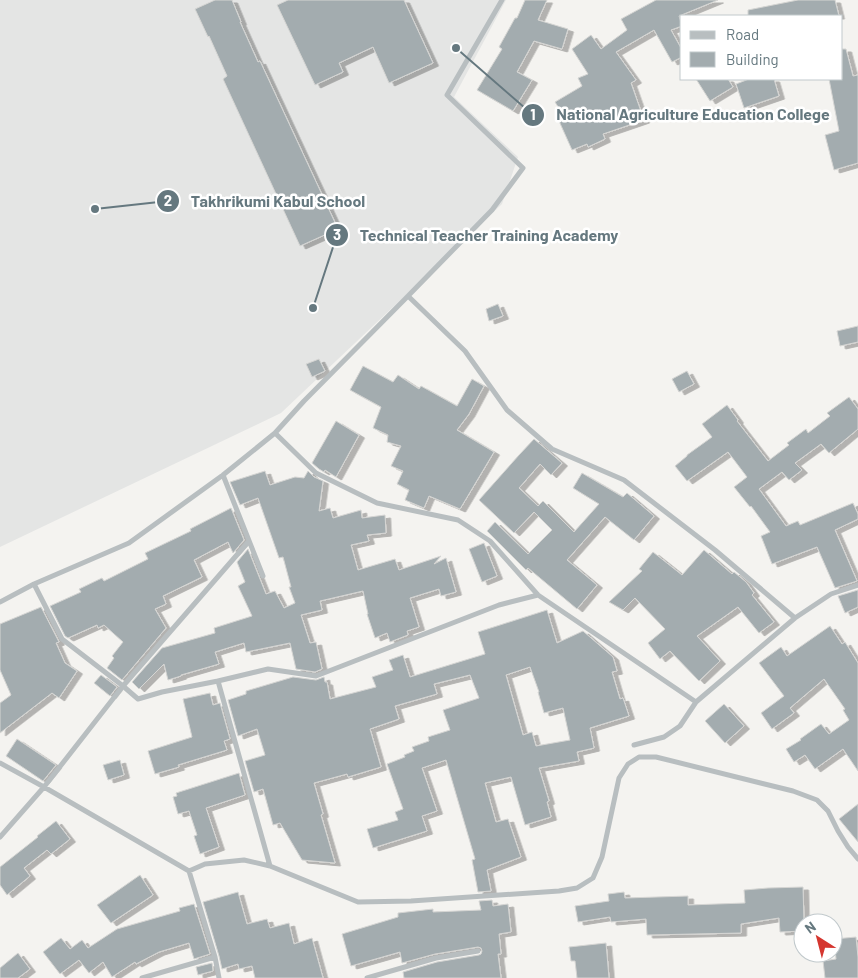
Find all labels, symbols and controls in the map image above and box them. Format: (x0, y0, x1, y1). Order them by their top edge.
legend (680, 15, 843, 80)
text: Road (726, 25, 759, 43)
text: Building (726, 50, 779, 68)
callout: National Agriculture Education College (521, 99, 839, 130)
text: National Agriculture Education College (556, 104, 830, 123)
text: 1 (530, 105, 536, 123)
callout: Takhrikumi Kabul School (156, 186, 375, 217)
text: 2 (164, 191, 172, 209)
text: Takhrikumi Kabul School (191, 191, 365, 210)
callout: Technical Teacher Training Academy (325, 219, 628, 250)
text: 3 (333, 225, 341, 243)
text: Technical Teacher Training Academy (360, 225, 618, 244)
north arrow (793, 913, 843, 963)
text: N (801, 917, 819, 937)

